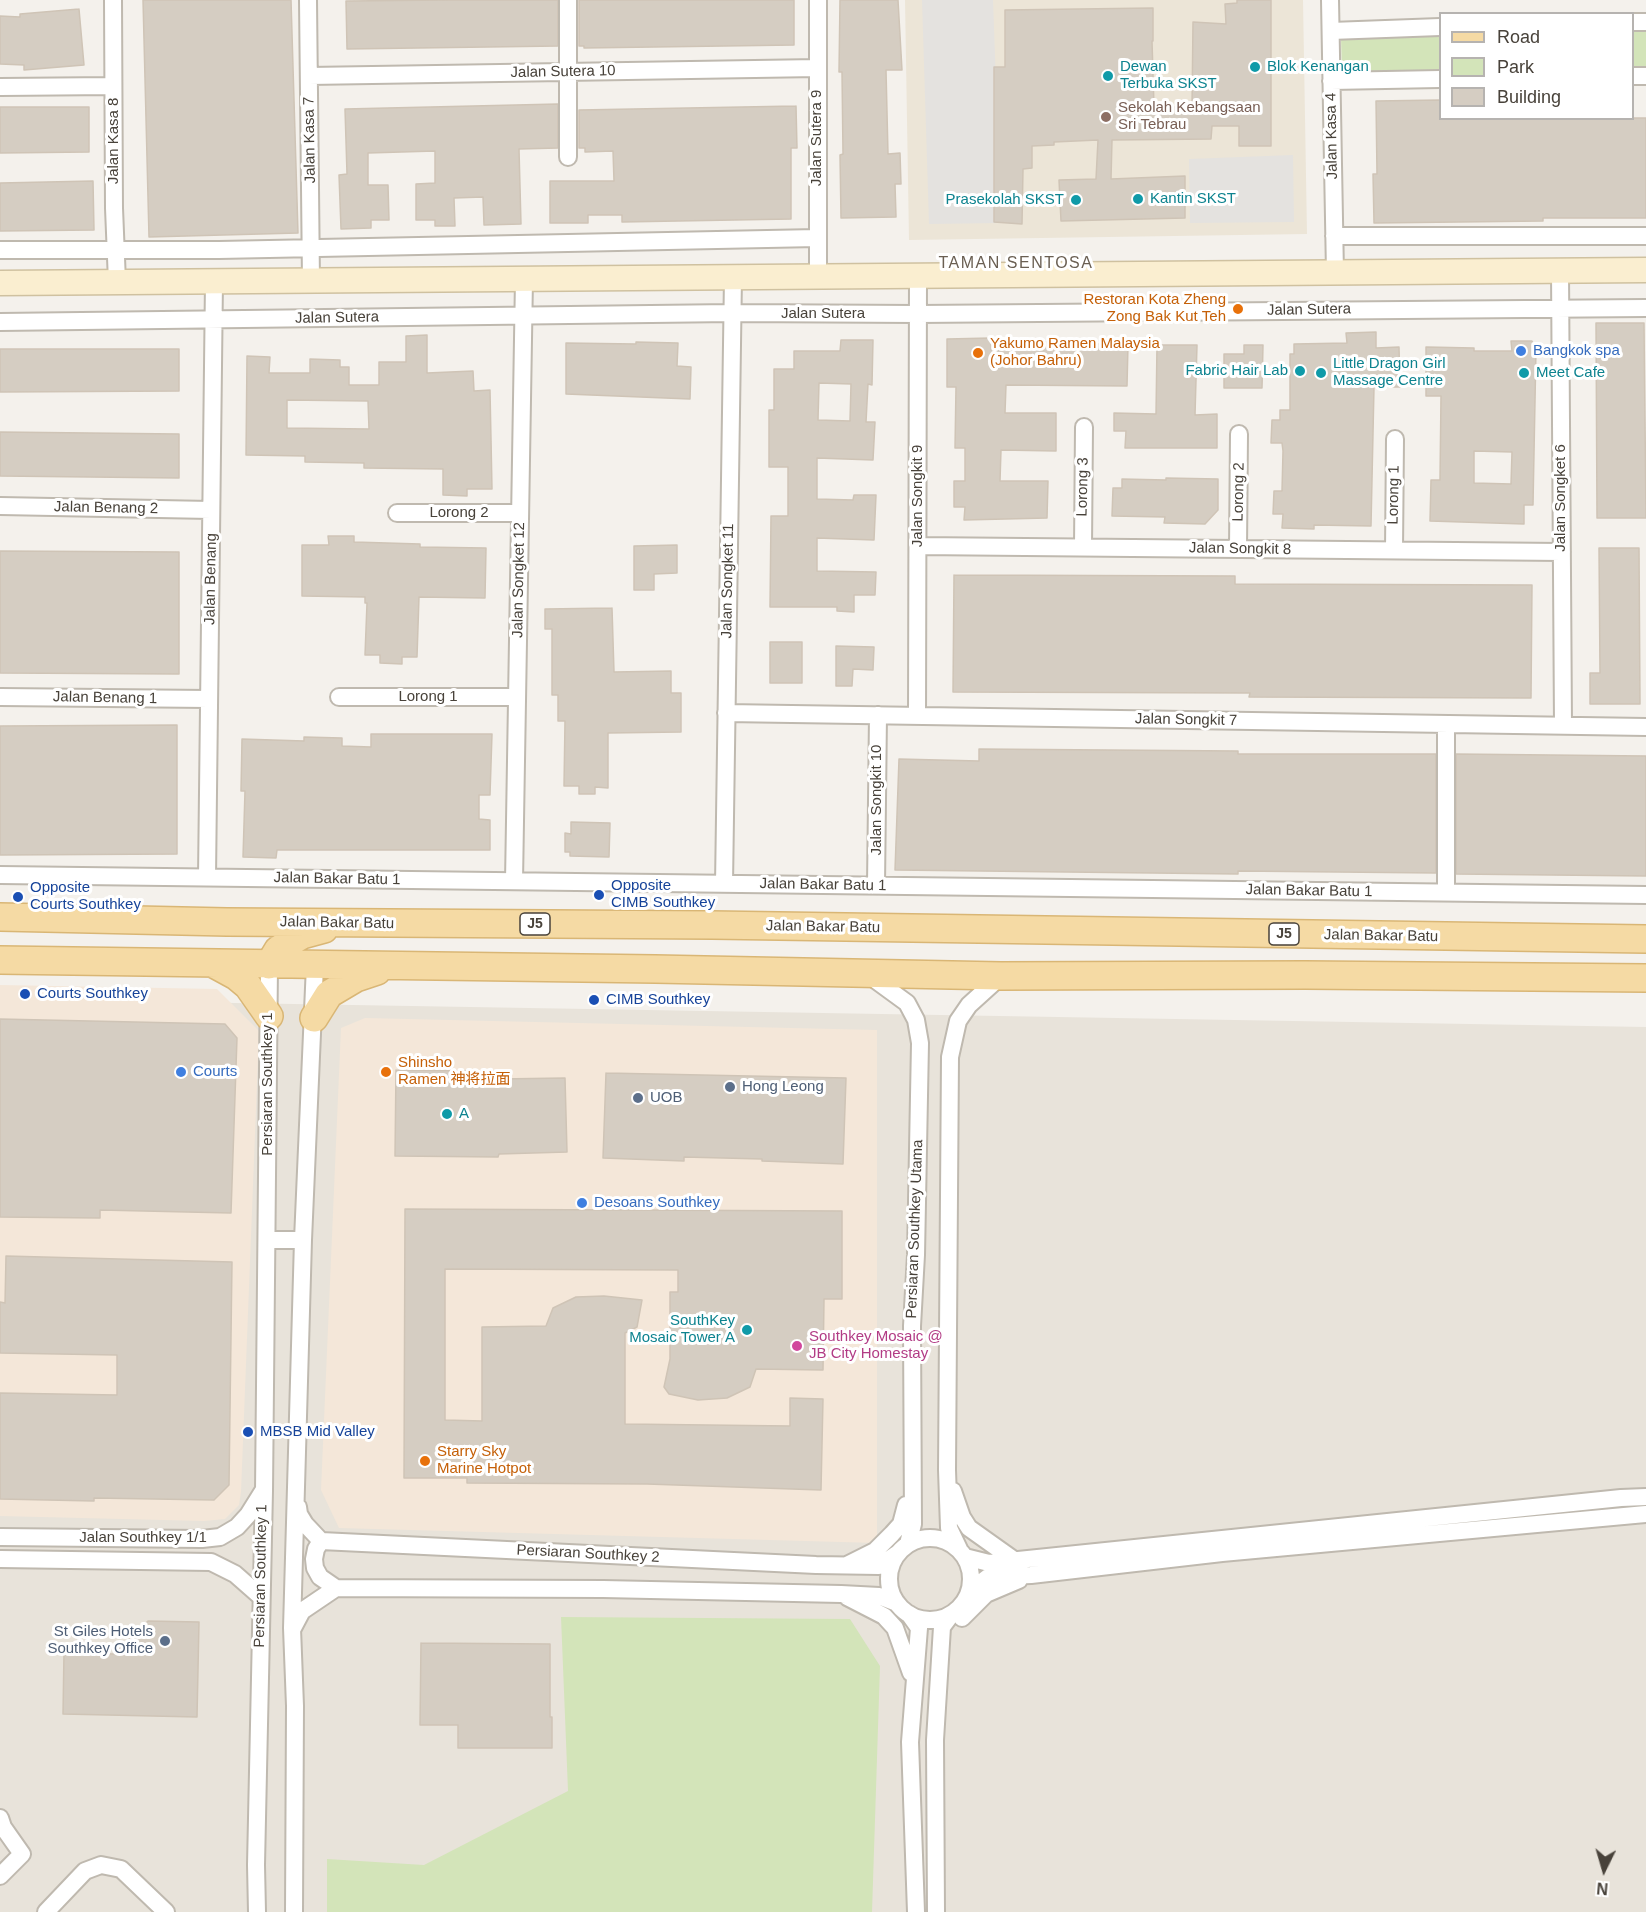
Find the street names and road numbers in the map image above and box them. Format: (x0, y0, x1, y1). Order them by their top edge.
street label: Jalan Sutera 10 (510, 62, 616, 82)
street label: Jalan Sutera 9 (808, 90, 826, 186)
street label: Jalan Kasa 4 (1322, 92, 1342, 180)
street label: Jalan Kasa 7 (300, 96, 320, 184)
street label: Jalan Kasa 8 (105, 98, 123, 184)
street label: Jalan Sutera (1267, 300, 1351, 320)
street label: Jalan Sutera (781, 305, 865, 323)
street label: Jalan Sutera (295, 308, 379, 328)
street label: Jalan Songket 6 (1552, 444, 1570, 552)
street label: Jalan Songkit 9 (909, 445, 927, 547)
street label: Lorong 3 (1073, 457, 1093, 517)
street label: Lorong 2 (1229, 462, 1249, 522)
street label: Lorong 1 (1384, 465, 1404, 525)
street label: Jalan Benang 2 (54, 498, 158, 518)
street label: Lorong 2 (429, 504, 489, 522)
street label: Jalan Songket 12 (509, 522, 529, 638)
street label: Jalan Songket 11 (718, 523, 738, 639)
street label: Jalan Benang (201, 533, 221, 625)
street label: Jalan Songkit 8 (1189, 539, 1291, 559)
street label: Jalan Benang 1 (53, 688, 157, 708)
street label: Lorong 1 (398, 688, 458, 706)
street label: Jalan Songkit 7 (1135, 710, 1237, 730)
street label: Jalan Songkit 10 (868, 745, 886, 855)
street label: Jalan Bakar Batu 1 (273, 869, 401, 889)
street label: Jalan Bakar Batu 1 (759, 875, 887, 895)
street label: Jalan Bakar Batu 1 (1245, 881, 1373, 901)
street label: Jalan Bakar Batu (280, 913, 394, 933)
road number: J5 (520, 913, 550, 935)
street label: Jalan Bakar Batu (766, 917, 880, 937)
road number: J5 (1269, 923, 1299, 945)
street label: Jalan Bakar Batu (1324, 926, 1438, 946)
street label: Persiaran Southkey 1 (259, 1012, 277, 1156)
street label: Persiaran Southkey Utama (903, 1139, 927, 1319)
street label: Persiaran Southkey 1 (251, 1504, 271, 1648)
street label: Jalan Southkey 1/1 (79, 1529, 207, 1547)
street label: Persiaran Southkey 2 (516, 1541, 660, 1567)

